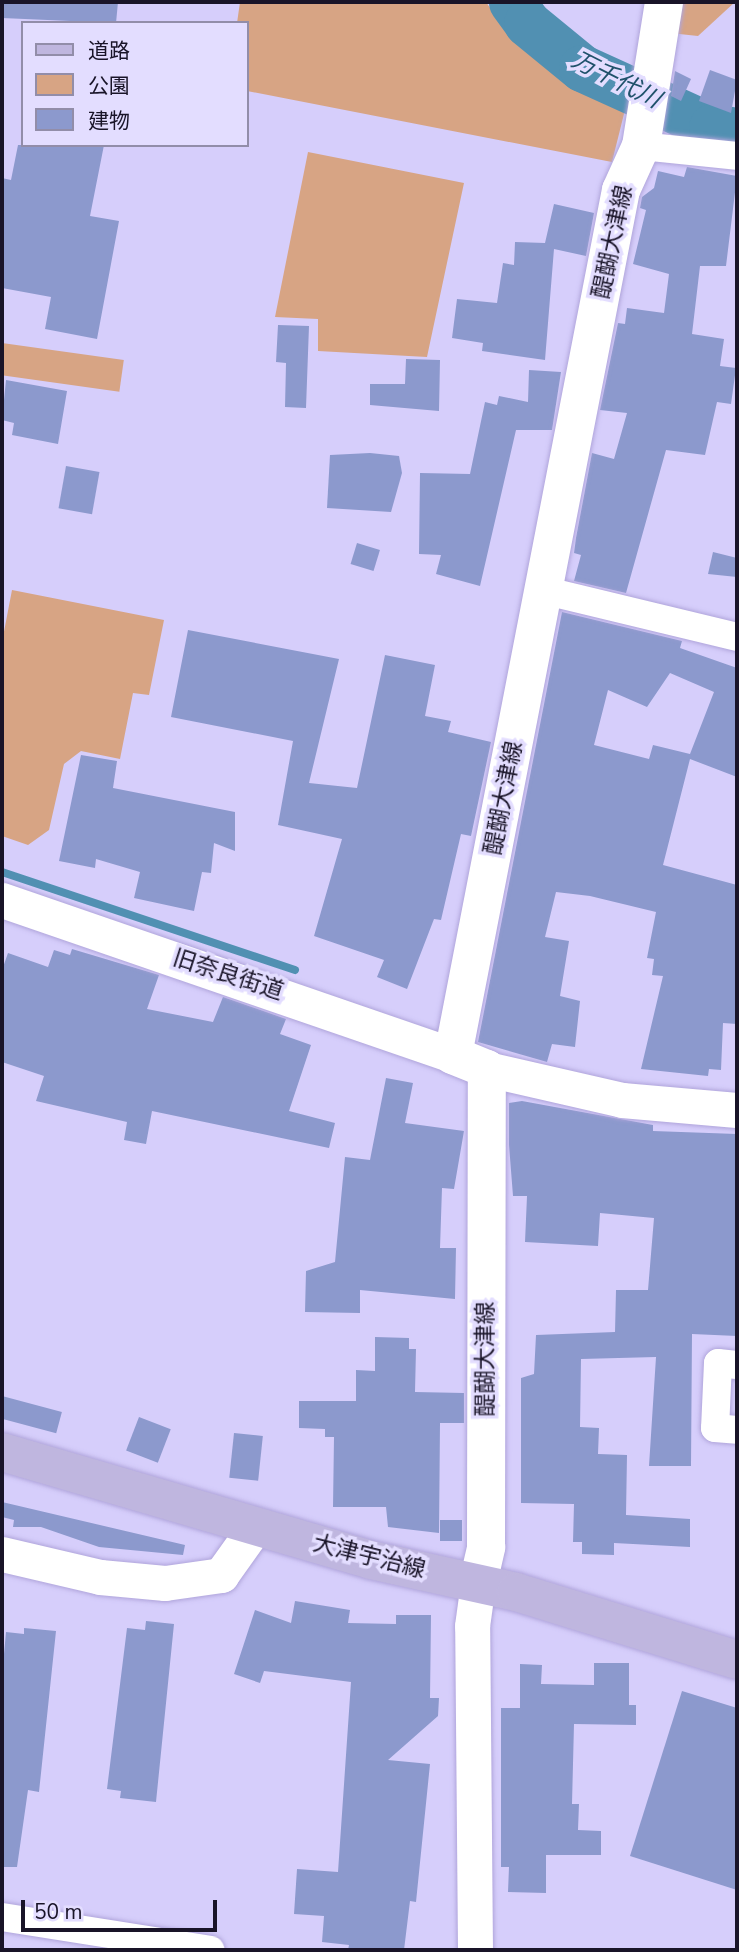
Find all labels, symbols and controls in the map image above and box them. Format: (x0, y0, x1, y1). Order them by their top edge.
legend (21, 21, 248, 147)
text: 道路 (88, 37, 130, 65)
water label: 万千代川 (567, 45, 665, 115)
text: 公園 (88, 72, 130, 100)
text: 建物 (88, 107, 130, 135)
street label: 醍醐大津線 (588, 183, 638, 301)
street label: 醍醐大津線 (479, 739, 529, 857)
street label: 旧奈良街道 (169, 944, 287, 1006)
street label: 醍醐大津線 (472, 1302, 500, 1416)
street label: 大津宇治線 (310, 1530, 428, 1584)
scale bar (24, 1885, 220, 1929)
text: 50 m (34, 1898, 83, 1926)

